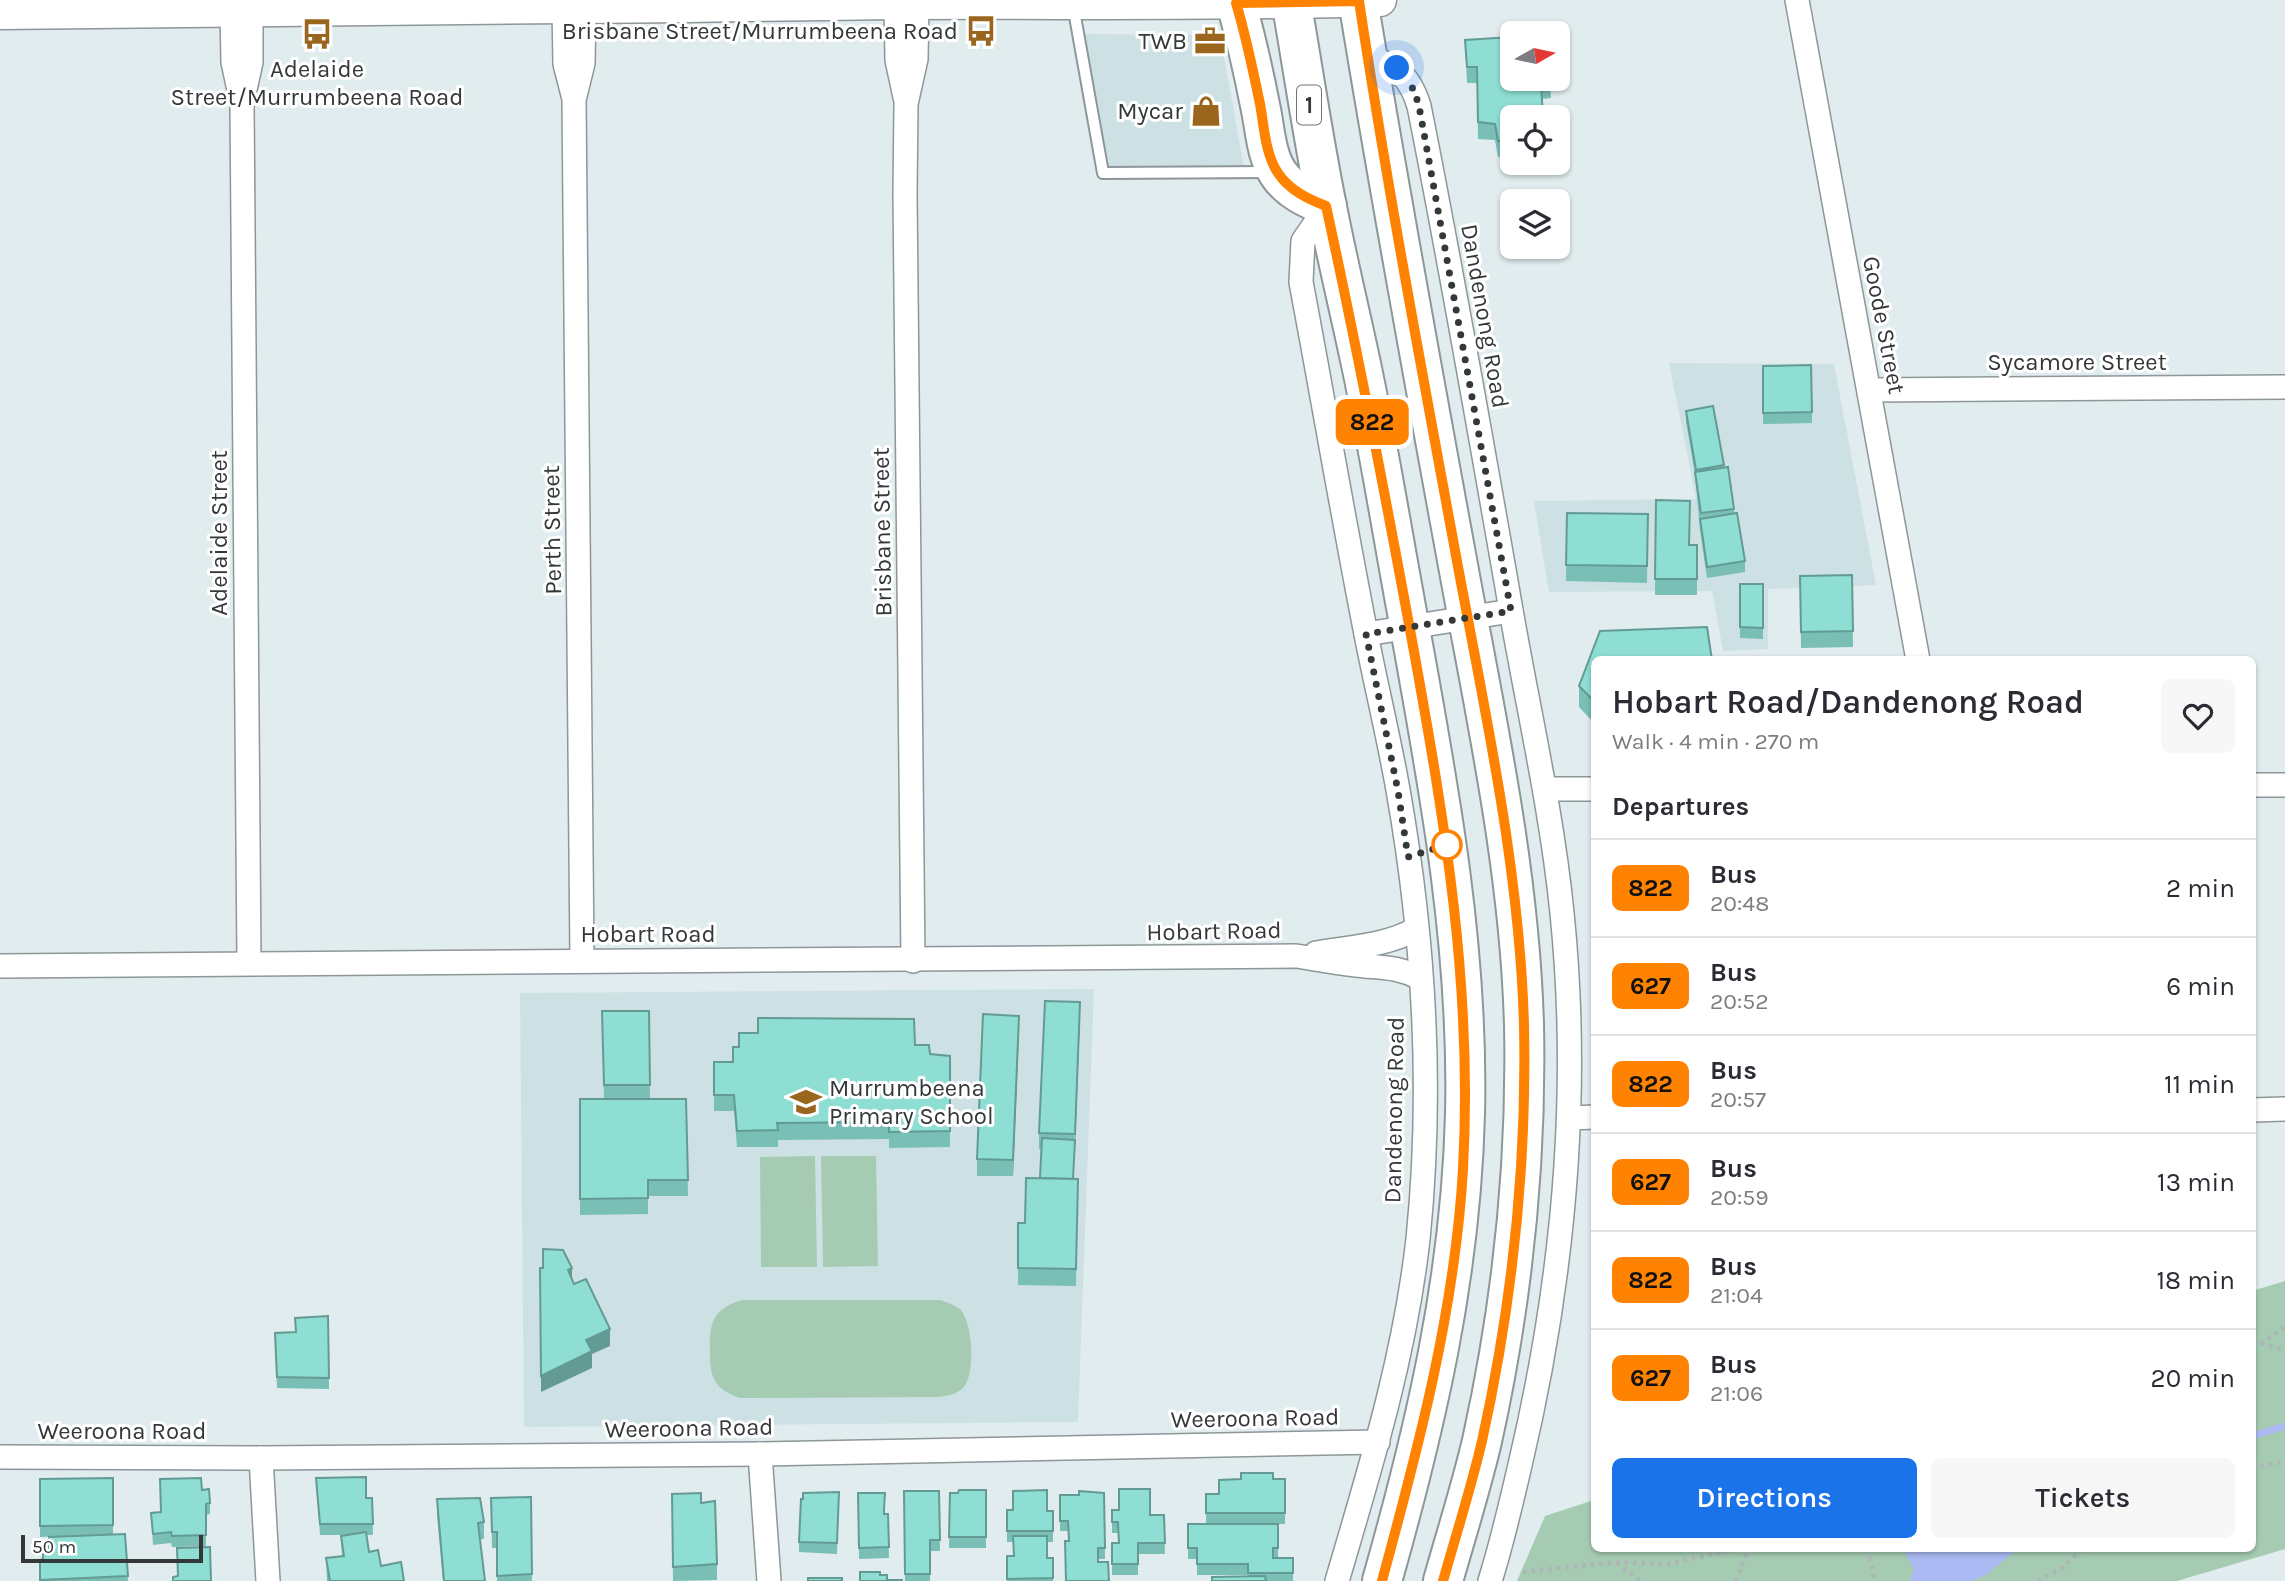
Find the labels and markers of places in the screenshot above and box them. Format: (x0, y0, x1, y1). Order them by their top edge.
bus stop icon: Brisbane Street/Murrumbeena Road (964, 14, 998, 48)
bus stop icon: Adelaide Street/Murrumbeena Road (300, 17, 334, 51)
place label: Brisbane Street/Murrumbeena Road (562, 17, 958, 45)
office icon: TWB (1193, 24, 1227, 58)
place label: TWB (1139, 27, 1187, 55)
place label: Adelaide Street/Murrumbeena Road (171, 55, 463, 111)
shop icon: Mycar (1189, 94, 1223, 128)
place label: Mycar (1117, 97, 1183, 125)
unlabelled marker (1432, 830, 1462, 860)
place label: Murrumbeena Primary School (829, 1074, 994, 1130)
school or university icon: Murrumbeena Primary School (789, 1085, 823, 1119)

